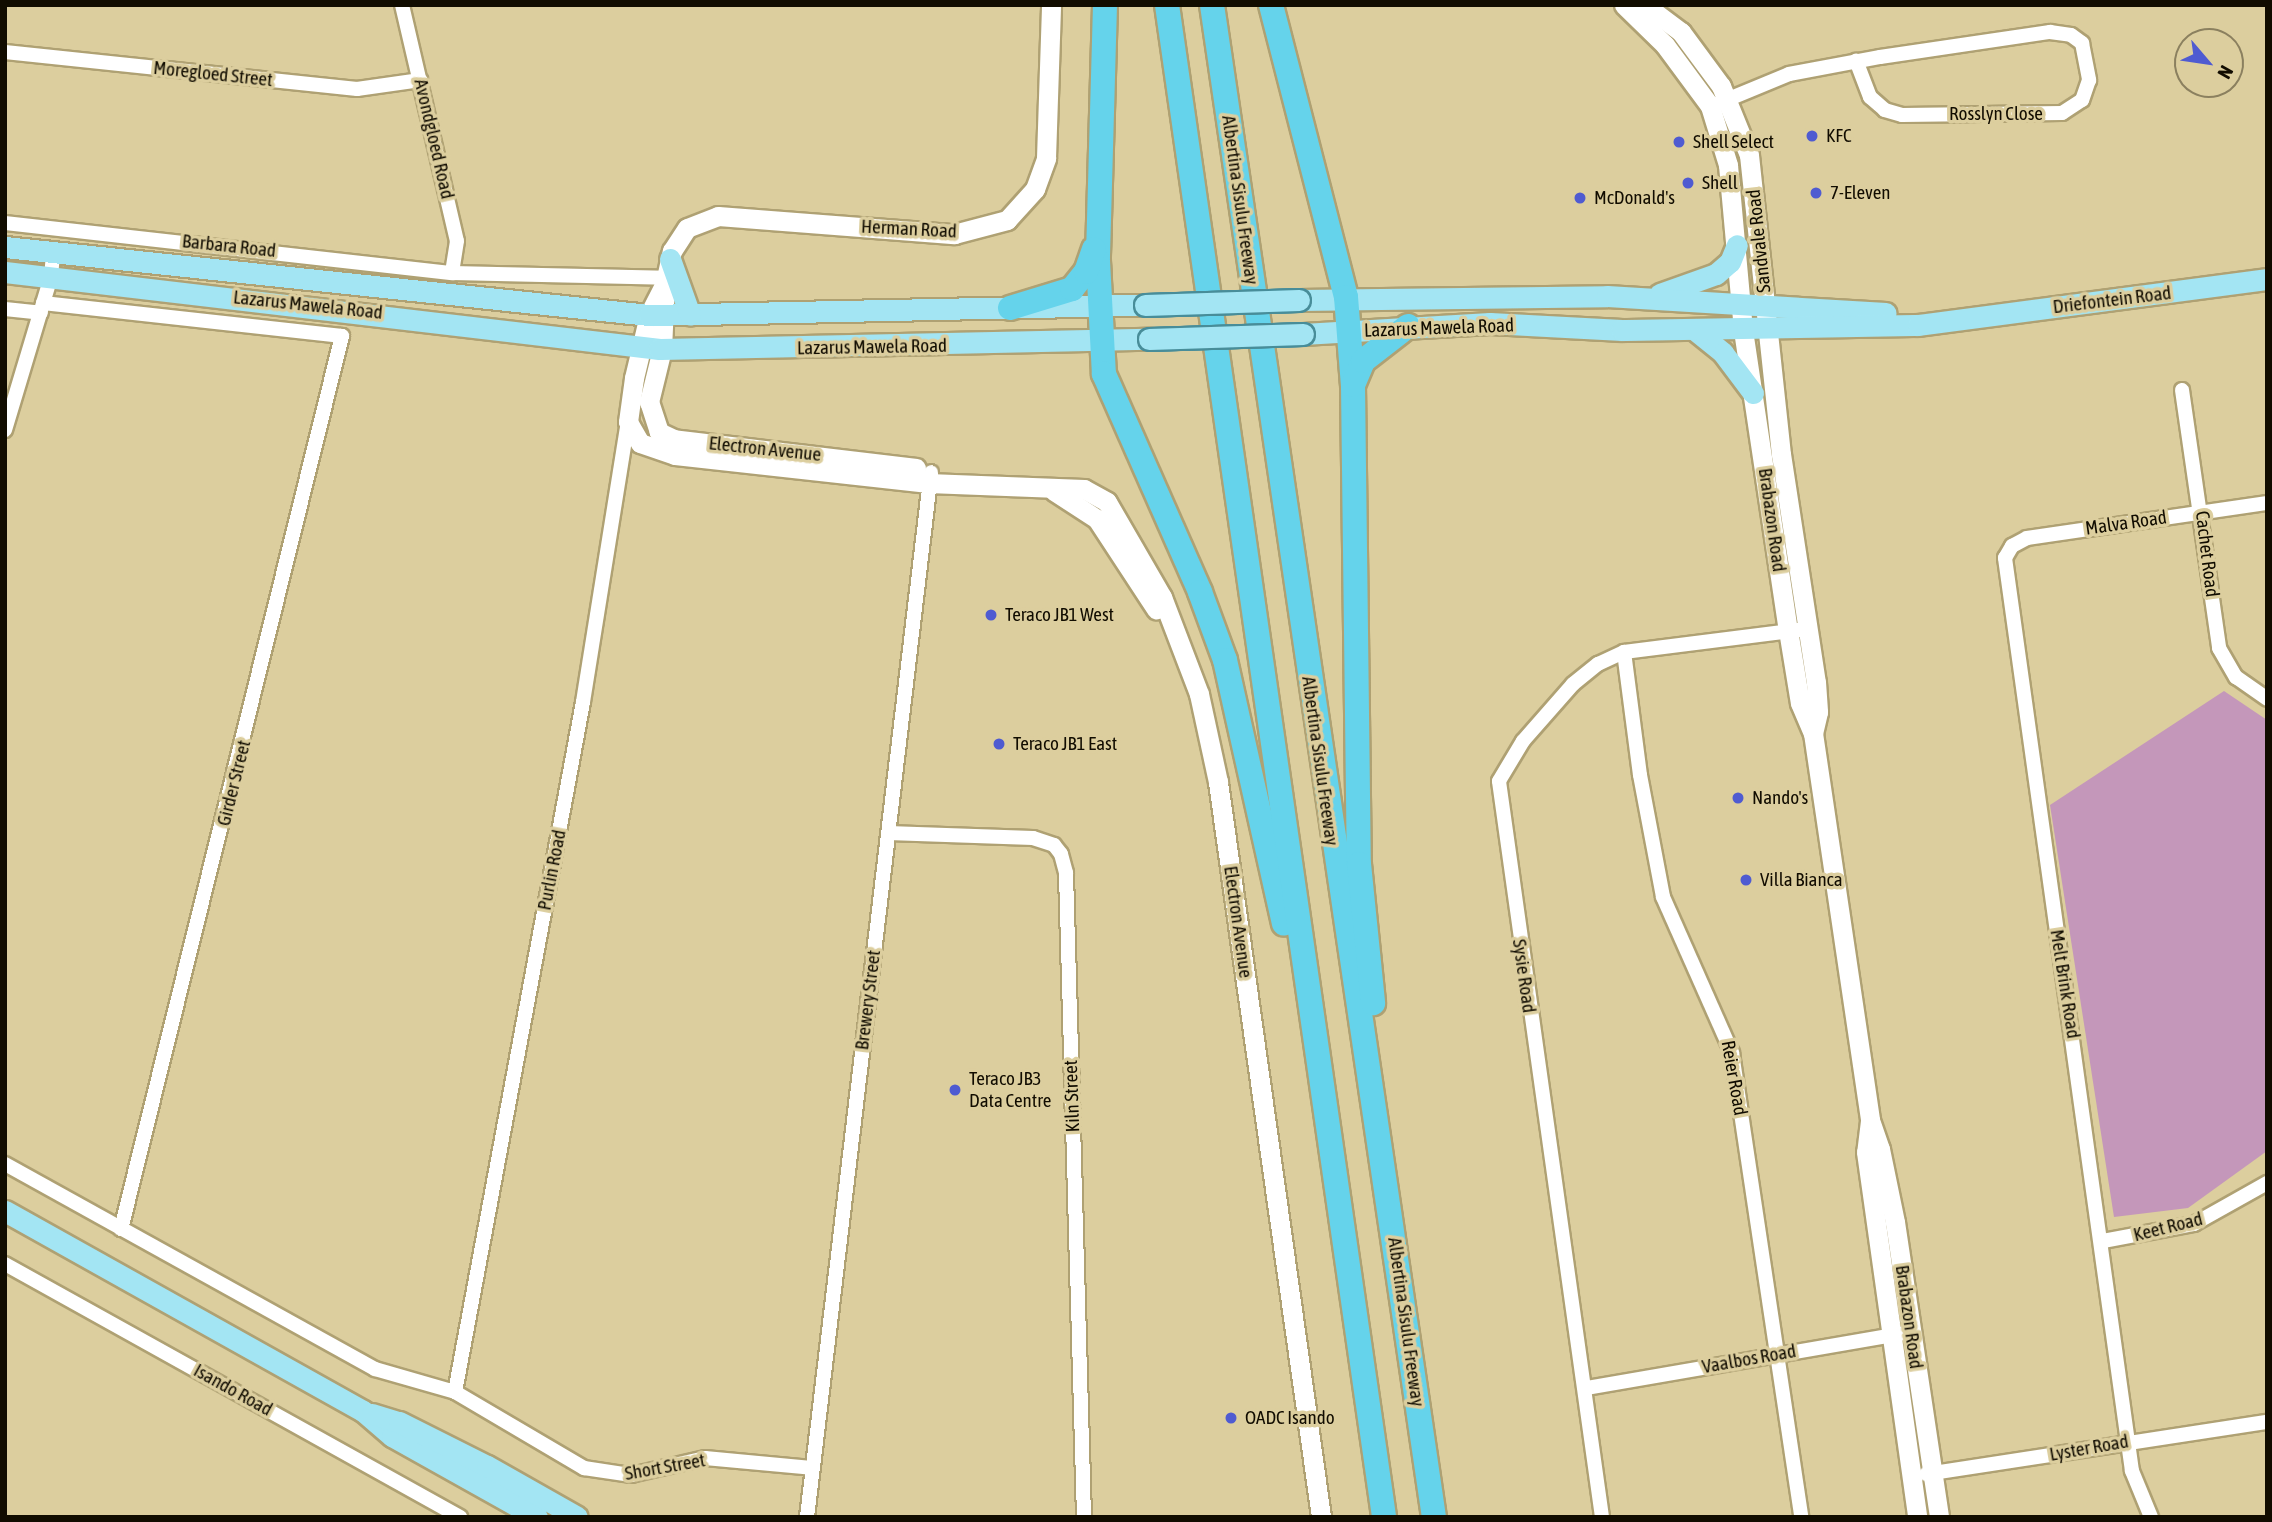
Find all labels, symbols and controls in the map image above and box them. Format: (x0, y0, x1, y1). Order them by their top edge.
north arrow (2174, 28, 2244, 98)
street label: Moregloed Street (152, 56, 274, 92)
text: N (2213, 62, 2238, 82)
street label: Avondgloed Road (409, 77, 459, 201)
street label: Rosslyn Close (1949, 103, 2043, 125)
street label: Albertina Sisulu Freeway (1217, 114, 1263, 286)
place label: KFC (1826, 125, 1852, 147)
marker: KFC (1804, 128, 1820, 144)
place label: Shell Select (1693, 131, 1774, 153)
marker: Shell Select (1671, 134, 1687, 150)
place label: Shell (1702, 172, 1738, 194)
marker: Shell (1680, 175, 1696, 191)
place label: 7-Eleven (1830, 182, 1891, 204)
marker: 7-Eleven (1808, 185, 1824, 201)
place label: McDonald's (1594, 187, 1675, 209)
street label: Sandvale Road (1742, 188, 1776, 294)
marker: McDonald's (1572, 190, 1588, 206)
street label: Herman Road (861, 215, 957, 243)
street label: Barbara Road (181, 230, 277, 262)
street label: Driefontein Road (2052, 281, 2172, 319)
street label: Lazarus Mawela Road (232, 286, 384, 324)
street label: Lazarus Mawela Road (1364, 314, 1514, 342)
street label: Lazarus Mawela Road (797, 334, 947, 360)
street label: Electron Avenue (708, 432, 822, 466)
street label: Brabazon Road (1753, 467, 1791, 573)
street label: Malva Road (2084, 506, 2168, 540)
street label: Cachet Road (2190, 510, 2224, 598)
place label: Teraco JB1 West (1005, 604, 1114, 626)
marker: Teraco JB1 West (983, 607, 999, 623)
street label: Albertina Sisulu Freeway (1297, 675, 1343, 847)
place label: Teraco JB1 East (1013, 733, 1117, 755)
marker: Teraco JB1 East (991, 736, 1007, 752)
street label: Girder Street (212, 738, 256, 828)
place label: Nando's (1752, 787, 1808, 809)
marker: Nando's (1730, 790, 1746, 806)
street label: Purlin Road (533, 828, 571, 912)
street label: Electron Avenue (1219, 865, 1257, 979)
place label: Villa Bianca (1760, 869, 1842, 891)
marker: Villa Bianca (1738, 872, 1754, 888)
street label: Melt Brink Road (2045, 928, 2085, 1040)
street label: Sysie Road (1508, 938, 1540, 1014)
street label: Brewery Street (851, 949, 885, 1051)
street label: Reier Road (1716, 1039, 1752, 1117)
street label: Kiln Street (1059, 1060, 1085, 1132)
place label: Teraco JB3 Data Centre (969, 1068, 1051, 1112)
marker: Teraco JB3 Data Centre (947, 1082, 963, 1098)
street label: Keet Road (2131, 1207, 2205, 1247)
street label: Albertina Sisulu Freeway (1383, 1236, 1429, 1408)
street label: Brabazon Road (1890, 1264, 1928, 1370)
street label: Vaalbos Road (1700, 1340, 1798, 1378)
street label: Isando Road (190, 1359, 276, 1421)
place label: OADC Isando (1245, 1407, 1335, 1429)
marker: OADC Isando (1223, 1410, 1239, 1426)
street label: Lyster Road (2048, 1430, 2130, 1466)
street label: Short Street (623, 1449, 707, 1485)

